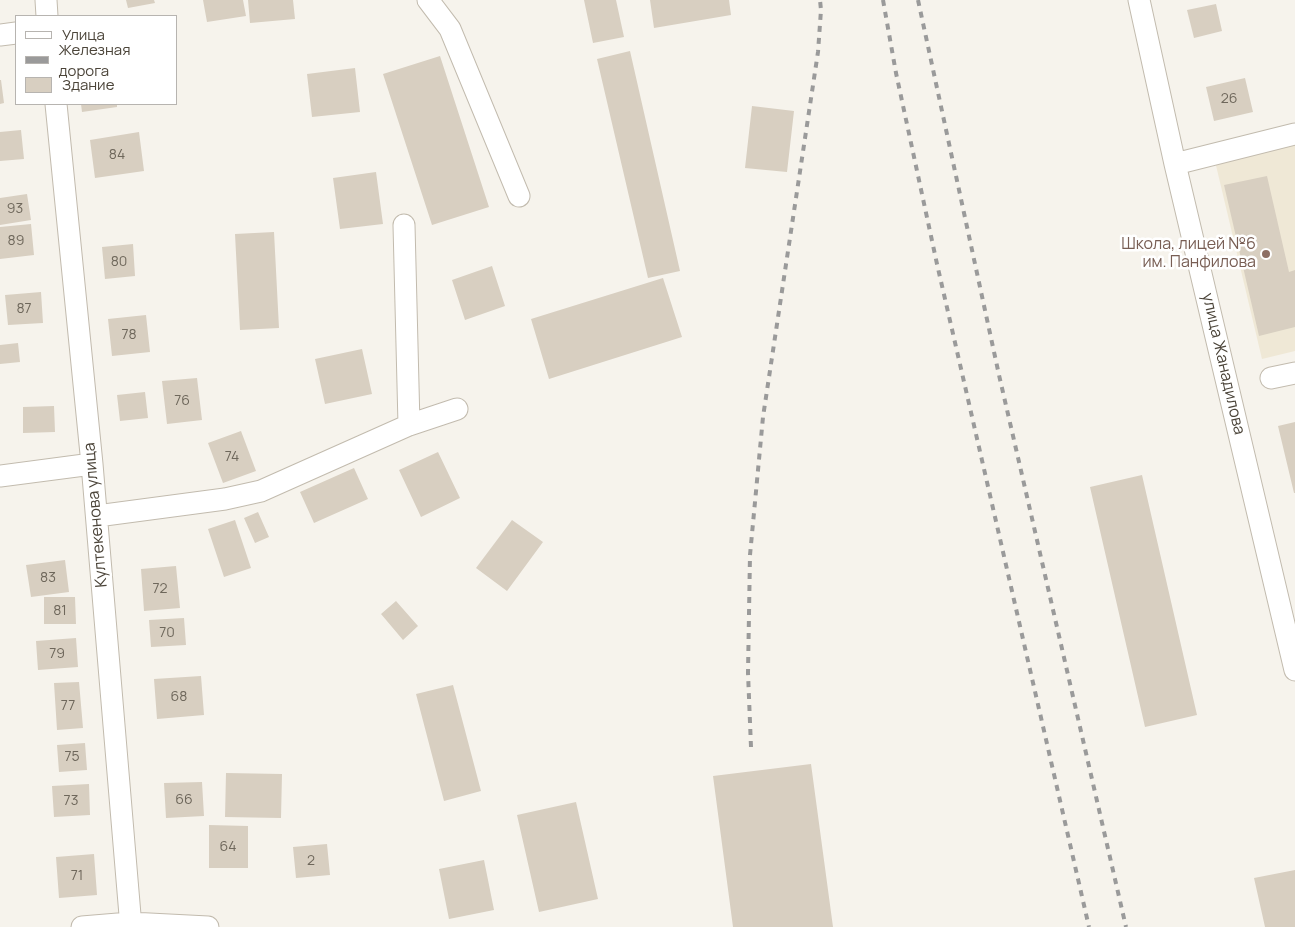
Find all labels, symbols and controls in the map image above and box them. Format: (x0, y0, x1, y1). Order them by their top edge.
legend (15, 15, 178, 105)
text: Улица (62, 24, 105, 45)
text: Железная дорога (59, 39, 130, 81)
text: Здание (62, 74, 114, 95)
house number: 26 (1221, 91, 1237, 107)
house number: 84 (109, 147, 125, 163)
house number: 93 (7, 201, 23, 217)
house number: 89 (8, 233, 24, 249)
place label: Школа, лицей №6 им. Панфилова (1121, 235, 1256, 273)
marker: Школа, лицей №6 им. Панфилова (1260, 248, 1272, 260)
house number: 80 (111, 254, 127, 270)
street label: улица Жанадилова (1197, 291, 1249, 437)
house number: 87 (16, 301, 32, 317)
house number: 78 (121, 327, 137, 343)
house number: 76 (174, 393, 190, 409)
street label: Култекенова улица (80, 442, 112, 588)
house number: 74 (225, 449, 239, 465)
house number: 83 (40, 570, 56, 586)
house number: 72 (152, 581, 168, 597)
house number: 81 (53, 603, 67, 619)
house number: 70 (159, 625, 175, 641)
house number: 79 (49, 646, 65, 662)
house number: 68 (171, 689, 187, 705)
house number: 77 (61, 698, 75, 714)
house number: 75 (64, 749, 80, 765)
house number: 66 (175, 792, 193, 808)
house number: 73 (64, 793, 78, 809)
house number: 64 (220, 839, 236, 855)
house number: 2 (307, 853, 315, 869)
house number: 71 (71, 868, 83, 884)

